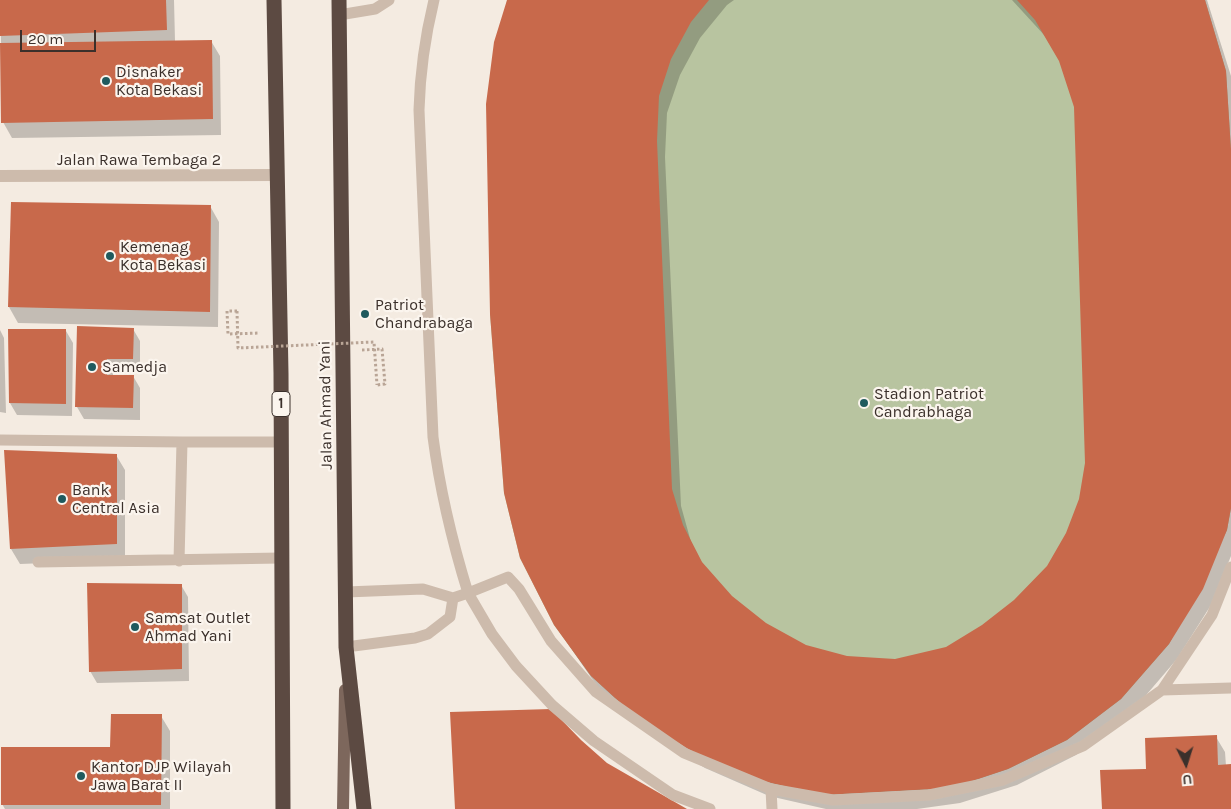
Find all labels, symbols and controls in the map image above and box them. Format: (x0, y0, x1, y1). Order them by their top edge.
scale bar (22, 20, 99, 52)
text: 20 m (28, 30, 63, 48)
place label: Disnaker Kota Bekasi (116, 62, 202, 100)
marker: Disnaker Kota Bekasi (100, 75, 112, 87)
street label: Jalan Rawa Tembaga 2 (57, 150, 221, 170)
place label: Kemenag Kota Bekasi (120, 237, 206, 275)
marker: Kemenag Kota Bekasi (104, 250, 116, 262)
place label: Patriot Chandrabaga (375, 295, 473, 333)
marker: Patriot Chandrabaga (359, 308, 371, 320)
street label: Jalan Ahmad Yani (315, 340, 337, 470)
place label: Samedja (102, 357, 167, 377)
marker: Samedja (86, 361, 98, 373)
place label: Stadion Patriot Candrabhaga (874, 384, 984, 422)
road number: 1 (272, 392, 290, 416)
marker: Stadion Patriot Candrabhaga (858, 397, 870, 409)
place label: Bank Central Asia (72, 480, 160, 518)
marker: Bank Central Asia (56, 493, 68, 505)
place label: Samsat Outlet Ahmad Yani (145, 608, 250, 646)
marker: Samsat Outlet Ahmad Yani (129, 621, 141, 633)
north arrow (1161, 739, 1211, 789)
place label: Kantor DJP Wilayah Jawa Barat II (91, 757, 231, 795)
marker: Kantor DJP Wilayah Jawa Barat II (75, 770, 87, 782)
text: U (1182, 771, 1193, 788)

